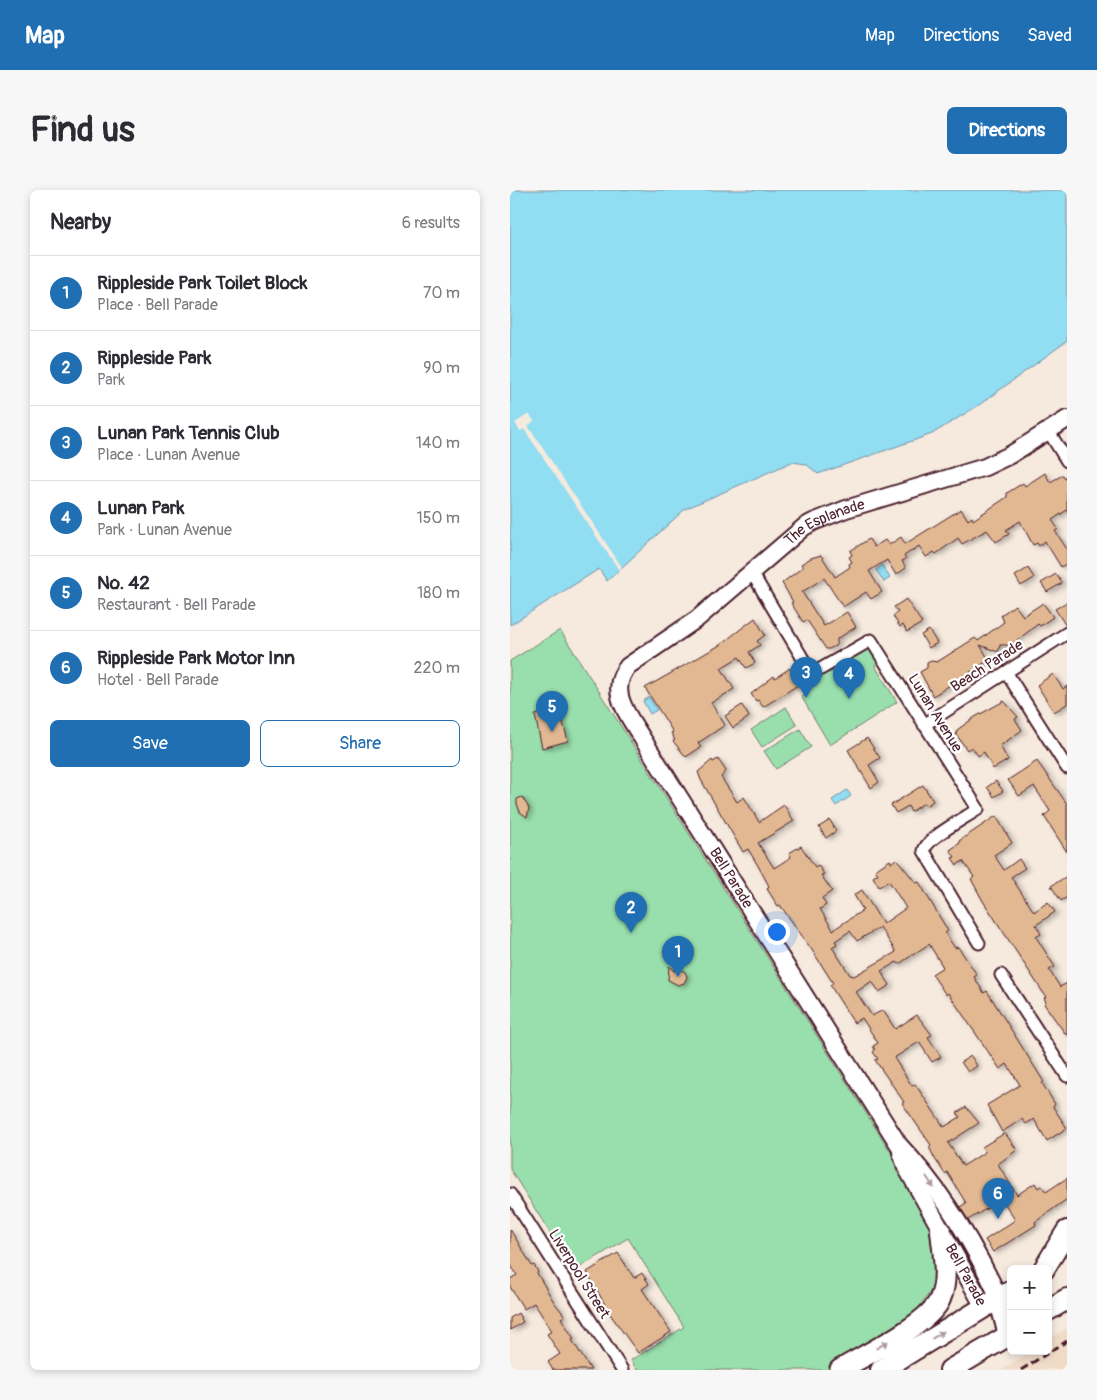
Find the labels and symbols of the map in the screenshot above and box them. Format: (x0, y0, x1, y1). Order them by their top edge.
street label: The Esplanade (780, 494, 867, 550)
street label: Beach Parade (947, 635, 1027, 696)
pin: 3 (790, 657, 822, 698)
pin: 4 (833, 658, 865, 699)
street label: Lunan Avenue (903, 670, 967, 756)
pin: 5 (536, 691, 568, 732)
street label: Bell Parade (705, 844, 757, 912)
pin: 2 (615, 892, 647, 933)
your location (764, 919, 790, 945)
pin: 1 (662, 936, 694, 977)
one-way arrow (925, 1176, 935, 1189)
pin: 6 (982, 1178, 1014, 1219)
street label: Liverpool Street (544, 1226, 615, 1323)
street label: Bell Parade (941, 1240, 991, 1310)
one-way arrow (931, 1331, 944, 1340)
one-way arrow (875, 1340, 888, 1349)

